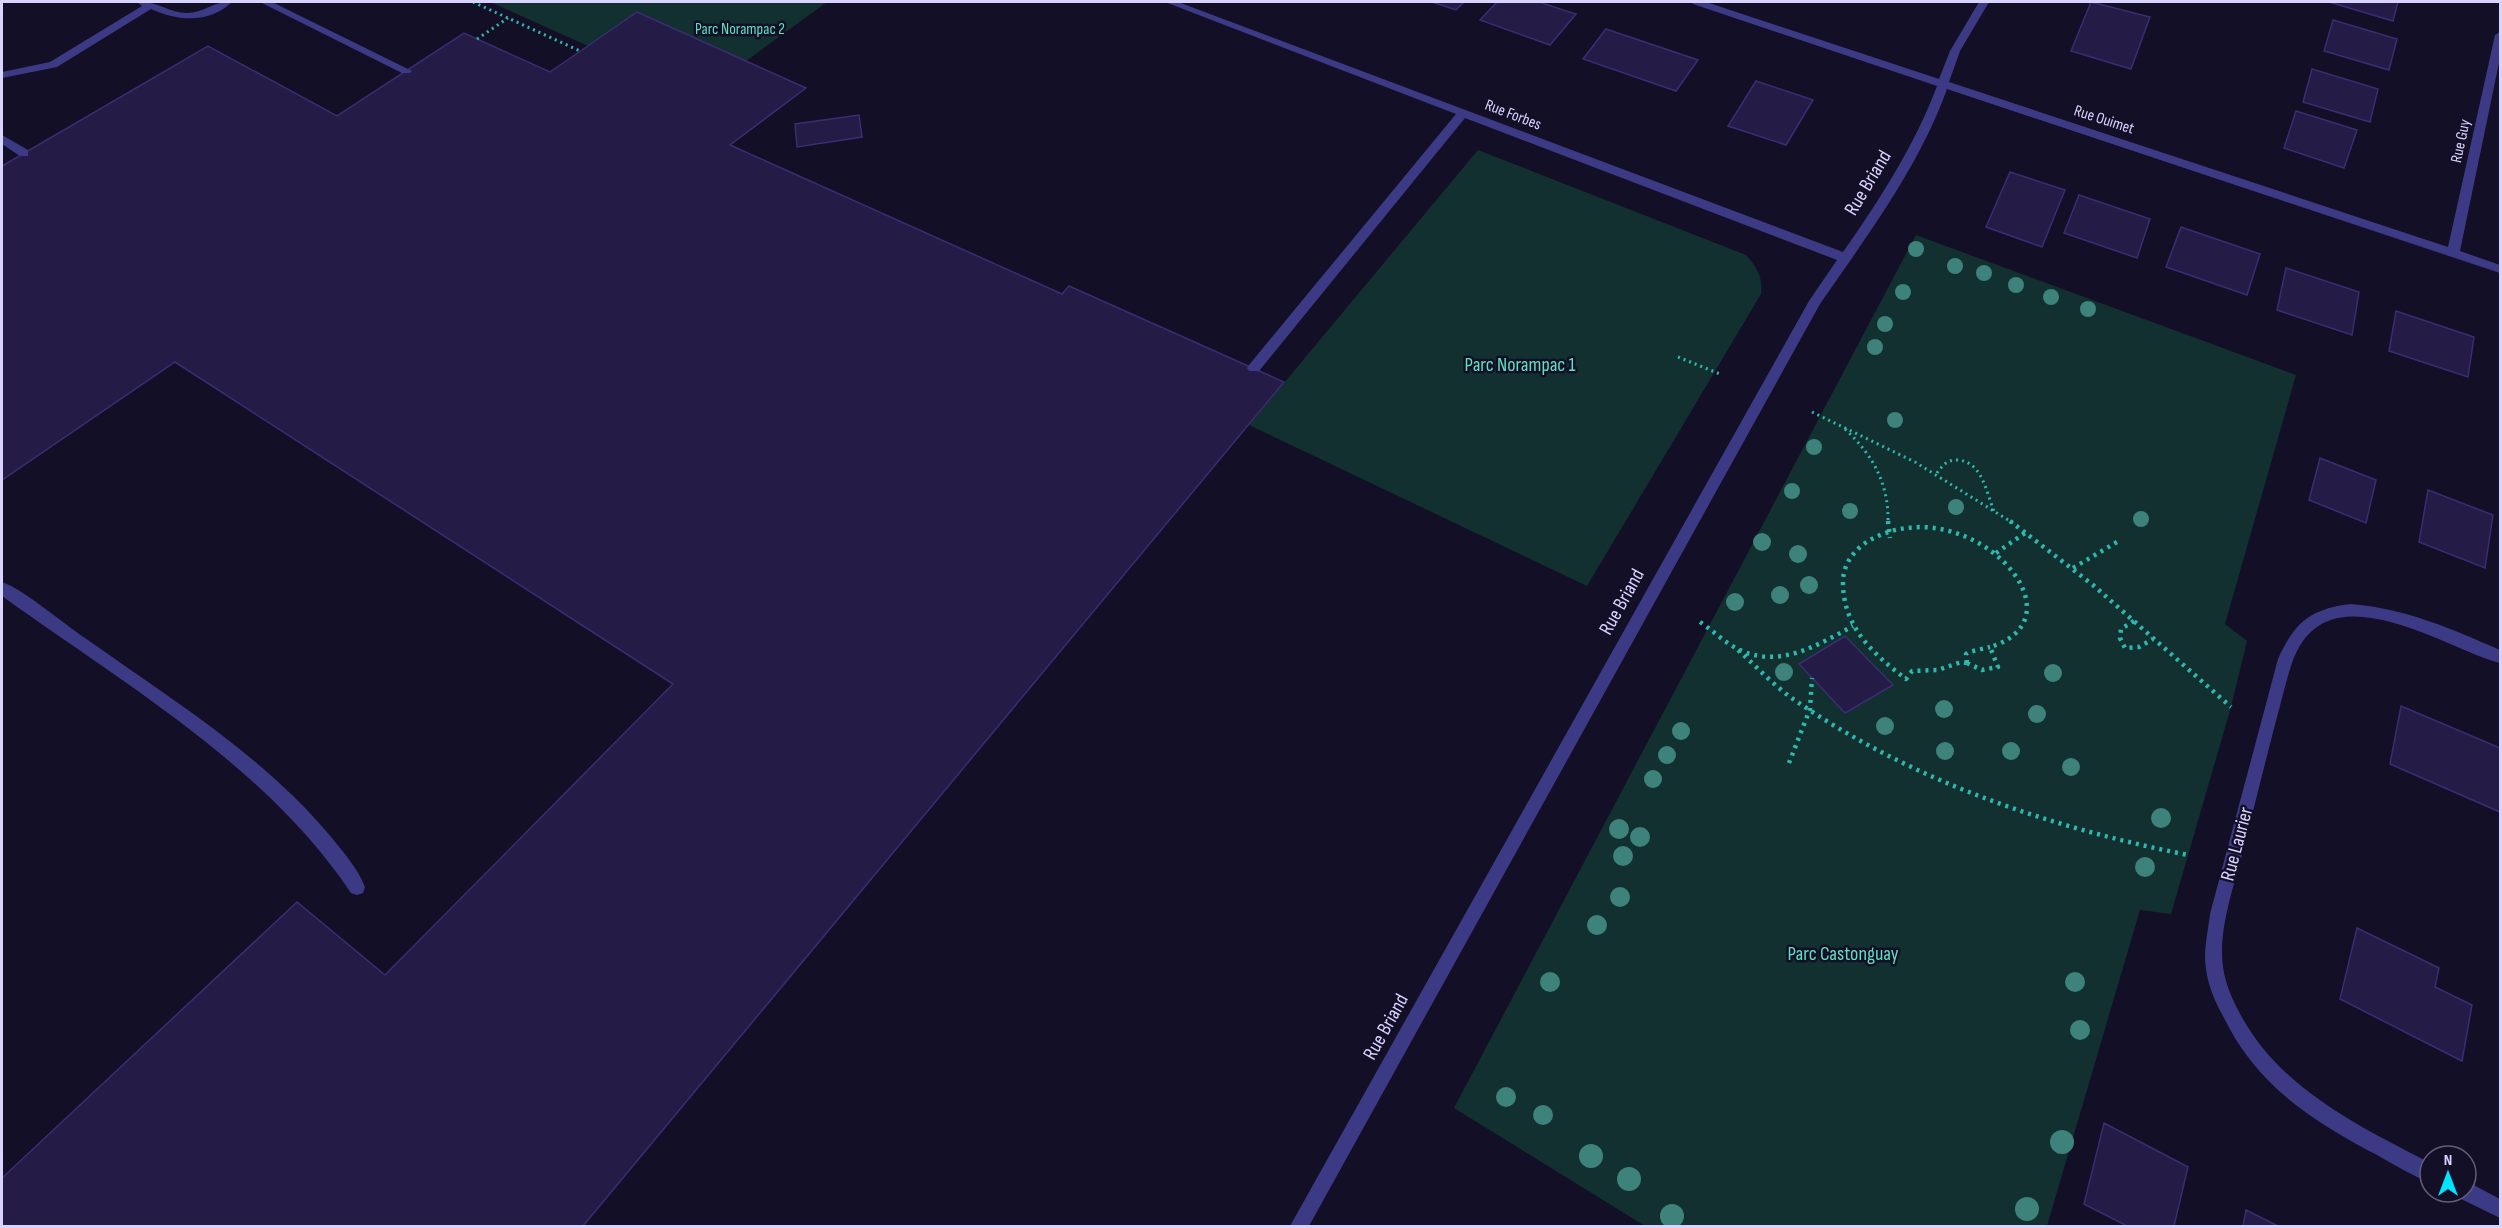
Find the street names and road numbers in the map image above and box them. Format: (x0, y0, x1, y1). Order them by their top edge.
street label: Rue Forbes (1482, 96, 1544, 135)
street label: Rue Ouimet (2072, 101, 2137, 139)
street label: Rue Guy (2447, 118, 2475, 164)
street label: Rue Briand (1839, 146, 1897, 220)
street label: Rue Briand (1594, 565, 1650, 639)
street label: Rue Laurier (2216, 804, 2258, 884)
street label: Rue Briand (1358, 990, 1414, 1064)

